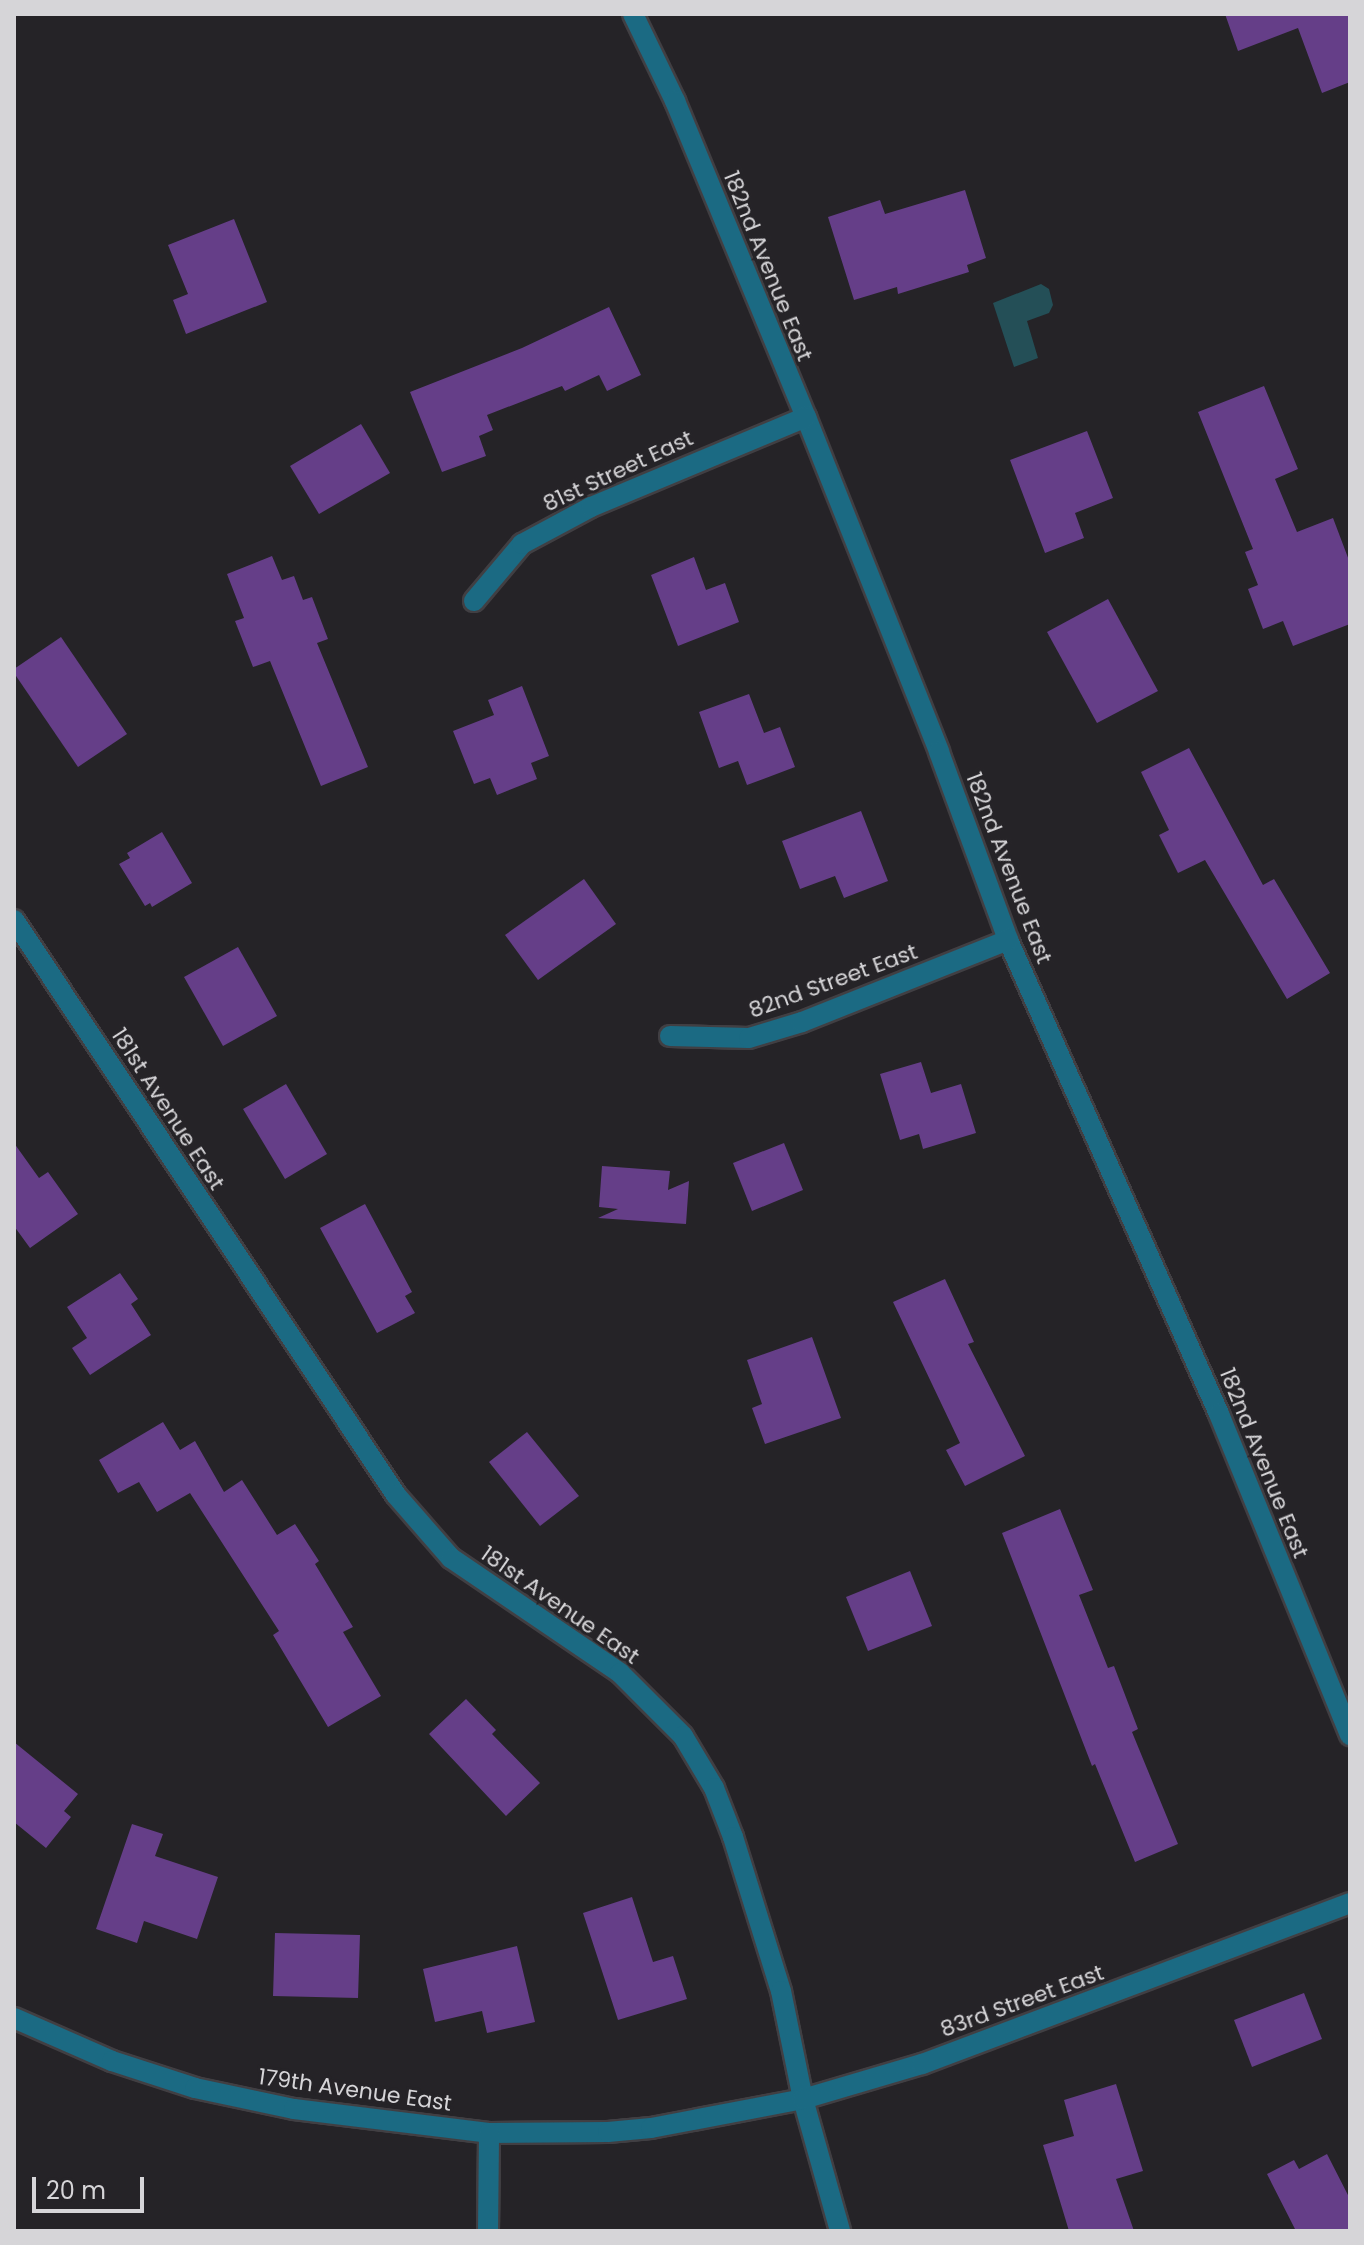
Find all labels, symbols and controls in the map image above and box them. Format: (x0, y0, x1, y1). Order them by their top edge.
street label: 182nd Avenue East (718, 167, 818, 365)
street label: 81st Street East (539, 425, 697, 517)
street label: 182nd Avenue East (960, 769, 1058, 967)
street label: 82nd Street East (745, 938, 921, 1024)
street label: 181st Avenue East (106, 1023, 230, 1195)
street label: 182nd Avenue East (1214, 1364, 1314, 1562)
street label: 181st Avenue East (476, 1540, 644, 1670)
street label: 83rd Street East (937, 1959, 1107, 2043)
street label: 179th Avenue East (257, 2063, 453, 2117)
scale bar (36, 2161, 148, 2211)
text: 20 m (46, 2174, 106, 2207)

